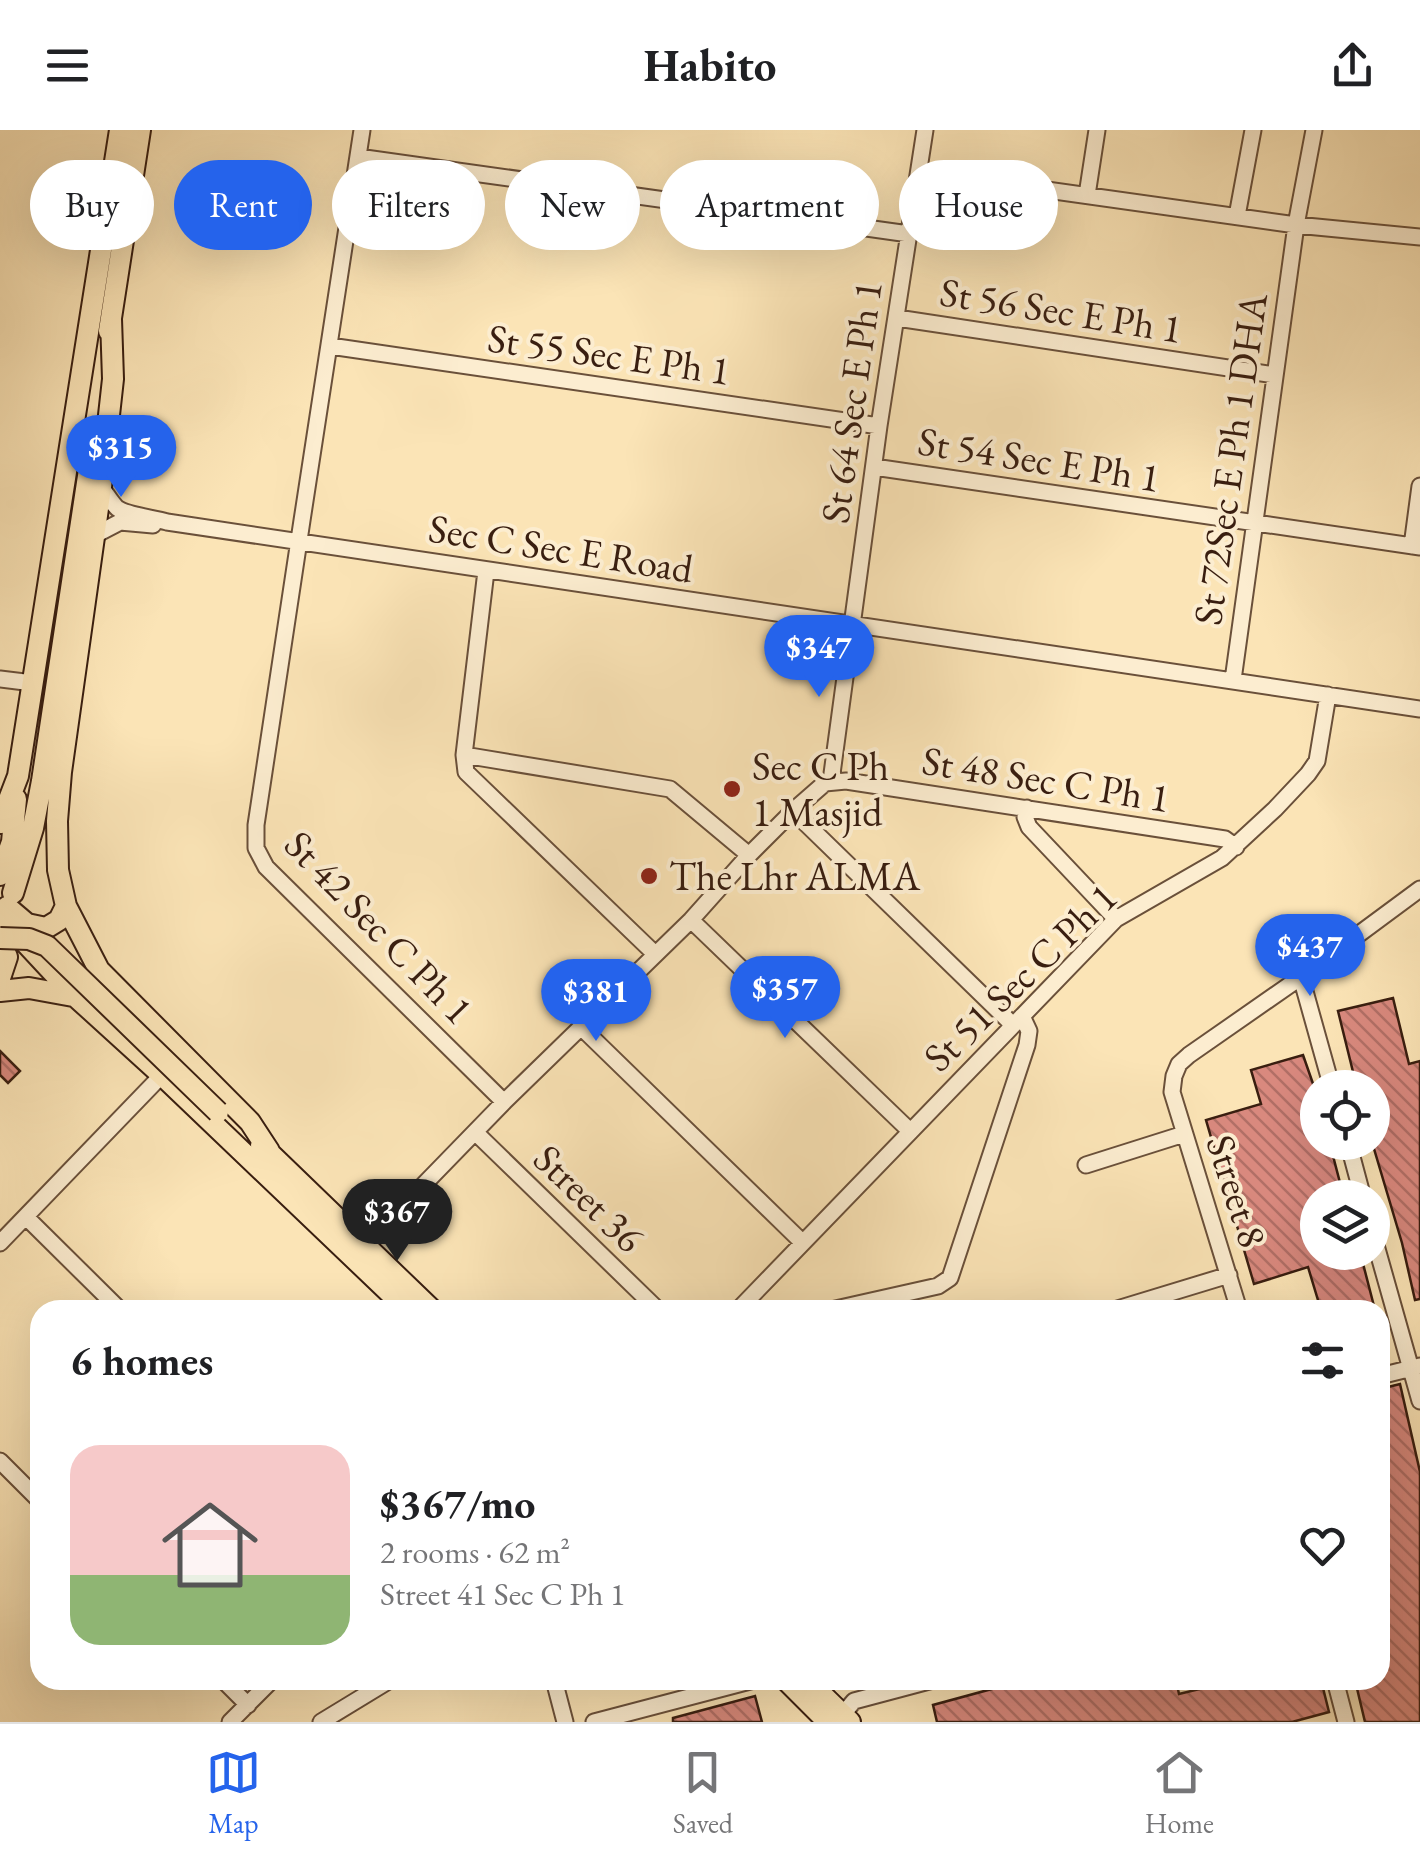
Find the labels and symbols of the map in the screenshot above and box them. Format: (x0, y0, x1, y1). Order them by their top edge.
street label: St 56 Sec E Ph 1 (936, 265, 1186, 355)
street label: St 64 Sec E Ph 1 (808, 278, 894, 526)
street label: St 72Sec E Ph 1 DHA (1181, 290, 1279, 628)
street label: St 55 Sec E Ph 1 (485, 311, 733, 397)
street label: St 54 Sec E Ph 1 (914, 414, 1164, 504)
pin: $315 (62, 415, 180, 500)
street label: Sec C Sec E Road (425, 501, 698, 595)
pin: $347 (760, 615, 878, 700)
street label: St 48 Sec C Ph 1 (919, 734, 1173, 824)
place label: Sec C Ph 1 Masjid (752, 740, 889, 838)
marker: Sec C Ph 1 Masjid (721, 778, 743, 800)
street label: St 42 Sec C Ph 1 (273, 819, 485, 1035)
place label: The Lhr ALMA (669, 850, 920, 902)
marker: The Lhr ALMA (638, 865, 660, 887)
street label: St 51 Sec C Ph 1 (912, 871, 1128, 1083)
pin: $437 (1251, 914, 1369, 999)
pin: $357 (726, 956, 844, 1041)
pin: $381 (537, 959, 655, 1044)
street label: Street 8 (1194, 1128, 1280, 1254)
street label: Street 36 (523, 1133, 655, 1263)
pin: $367 (338, 1179, 456, 1264)

